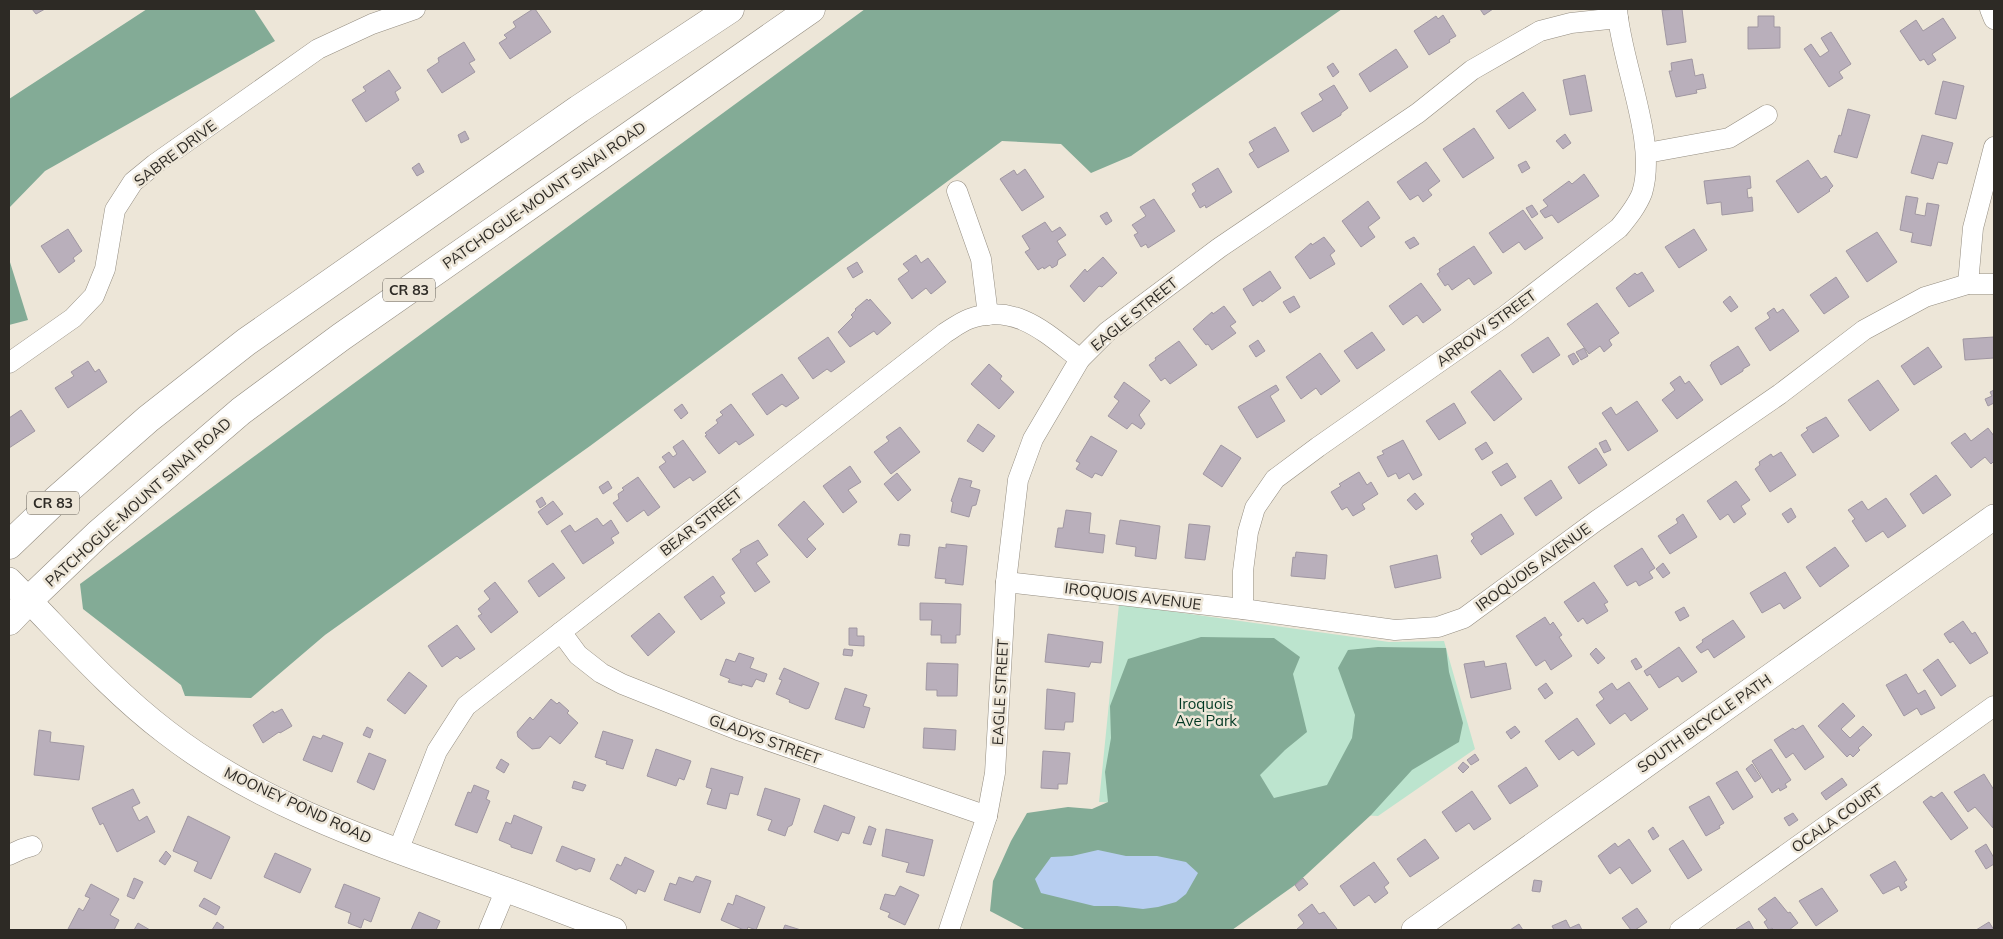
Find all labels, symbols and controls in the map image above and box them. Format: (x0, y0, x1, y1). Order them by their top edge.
street label: SABRE DRIVE (130, 116, 220, 190)
street label: PATCHOGUE-MOUNT SINAI ROAD (439, 117, 649, 273)
street label: EAGLE STREET (1087, 273, 1181, 355)
road number: CR 83 (383, 278, 435, 302)
street label: ARROW STREET (1432, 285, 1540, 371)
street label: PATCHOGUE-MOUNT SINAI ROAD (41, 413, 235, 591)
street label: BEAR STREET (656, 484, 746, 560)
road number: CR 83 (27, 492, 79, 514)
street label: IROQUOIS AVENUE (1472, 519, 1594, 615)
street label: IROQUOIS AVENUE (1064, 578, 1203, 614)
street label: EAGLE STREET (988, 638, 1012, 746)
street label: SOUTH BICYCLE PATH (1633, 670, 1775, 776)
park label: Iroquois Ave Park (1175, 694, 1237, 730)
street label: GLADYS STREET (707, 710, 823, 768)
street label: MOONEY POND ROAD (221, 762, 375, 848)
street label: OCALA COURT (1788, 780, 1886, 856)

